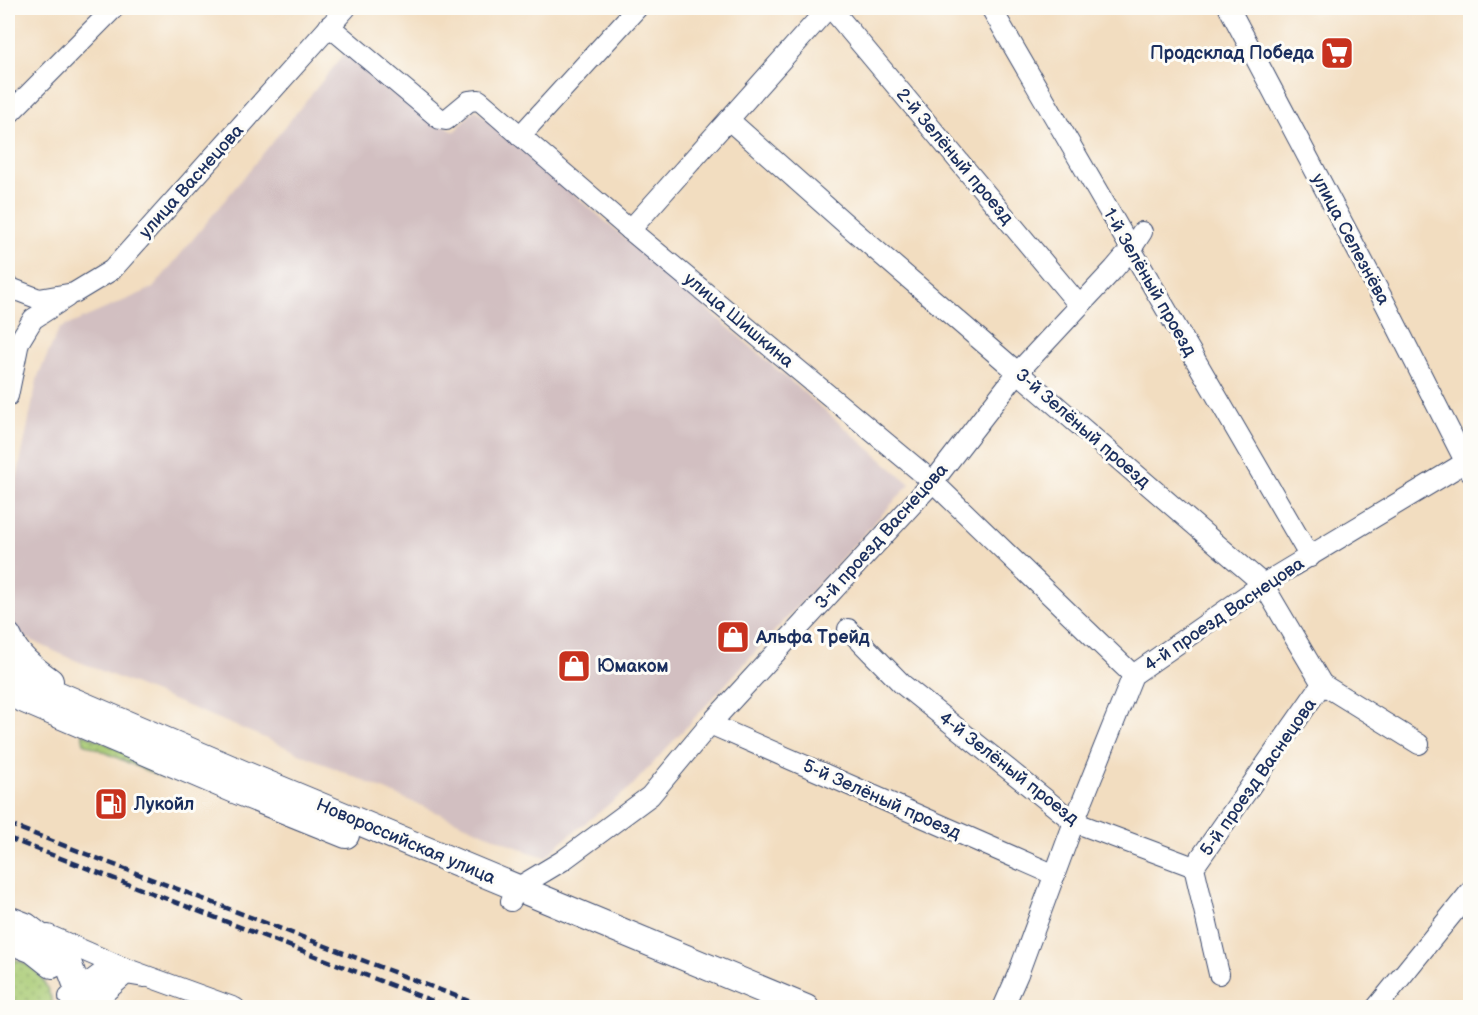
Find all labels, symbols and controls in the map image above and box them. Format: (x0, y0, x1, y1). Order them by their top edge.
supermarket icon: Продсклад Победа (1319, 35, 1355, 71)
place label: Продсклад Победа (1150, 43, 1315, 64)
street label: 2-й Зелёный проезд (892, 84, 1018, 229)
street label: улица Васнецова (135, 120, 248, 243)
street label: улица Селезнёва (1307, 170, 1394, 309)
street label: 1-й Зелёный проезд (1099, 205, 1200, 360)
street label: улица Шишкина (680, 268, 798, 373)
street label: 3-й Зелёный проезд (1011, 364, 1154, 493)
street label: 3-й проезд Васнецова (811, 459, 952, 613)
street label: 4-й проезд Васнецова (1140, 553, 1309, 676)
shop icon: Альфа Трейд (715, 619, 751, 655)
place label: Альфа Трейд (755, 627, 870, 648)
shop icon: Юмаком (556, 648, 592, 684)
place label: Юмаком (597, 656, 669, 677)
street label: 5-й проезд Васнецова (1196, 694, 1321, 860)
street label: 4-й Зелёный проезд (935, 707, 1083, 829)
street label: 5-й Зелёный проезд (800, 755, 964, 844)
fuel station icon: Лукойл (93, 786, 129, 822)
place label: Лукойл (133, 794, 194, 815)
street label: Новороссийская улица (313, 794, 499, 889)

